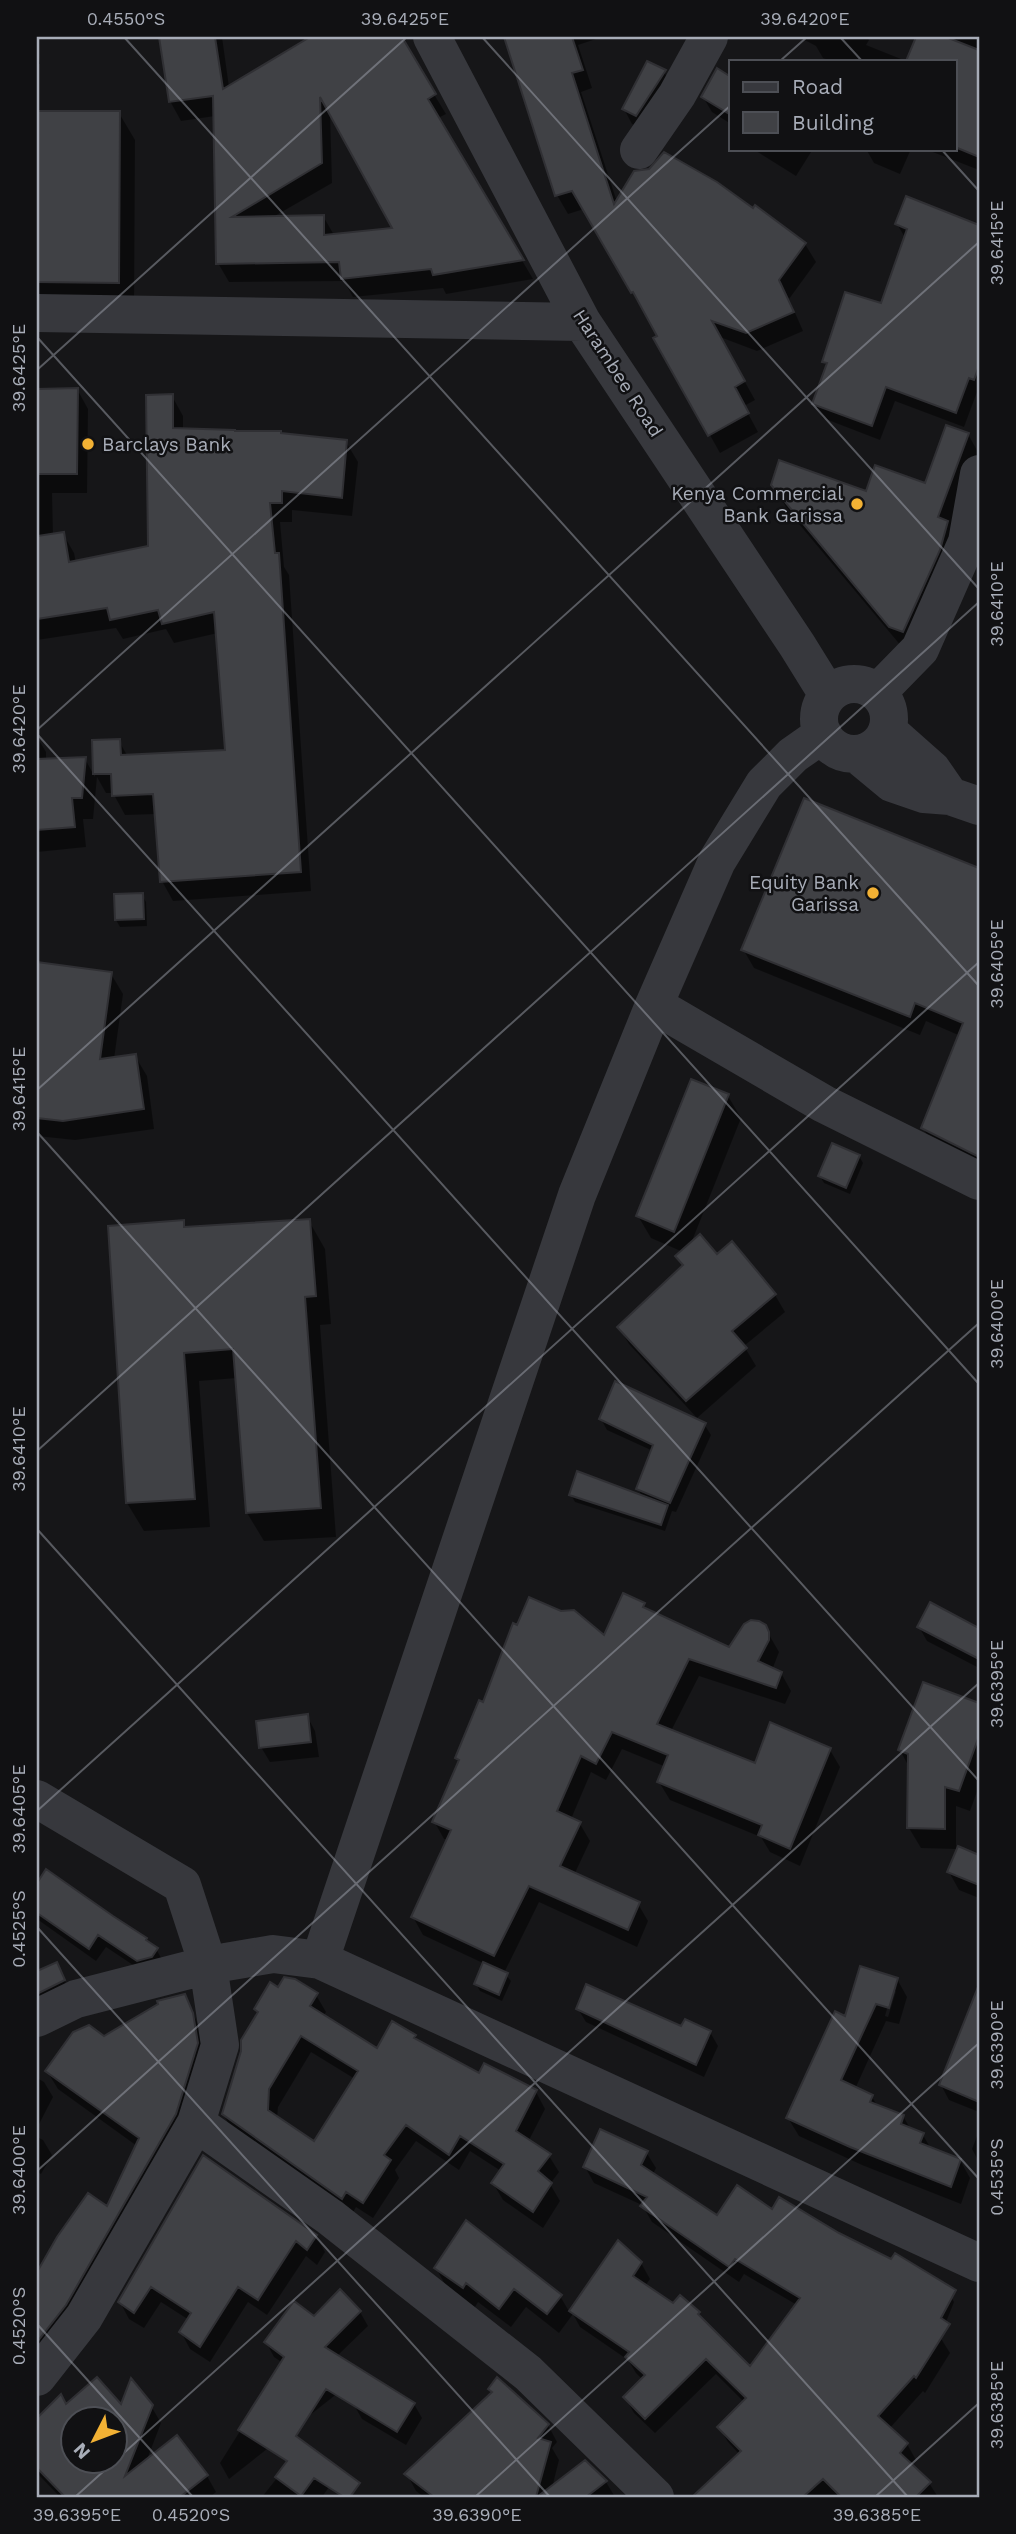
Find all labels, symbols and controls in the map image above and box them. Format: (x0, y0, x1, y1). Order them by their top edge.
text: 0.4550°S (87, 8, 165, 29)
text: 39.6425°E (361, 8, 449, 29)
text: 39.6420°E (760, 8, 850, 29)
legend (729, 60, 956, 150)
text: Road (792, 74, 843, 99)
text: Building (792, 110, 874, 135)
text: 39.6415°E (986, 201, 1007, 285)
street label: Harambee Road (568, 305, 668, 441)
text: 39.6425°E (8, 324, 29, 412)
place label: Barclays Bank (102, 433, 231, 456)
marker: Barclays Bank (80, 436, 96, 452)
place label: Kenya Commercial Bank Garissa (671, 482, 843, 527)
marker: Kenya Commercial Bank Garissa (849, 496, 865, 512)
text: 39.6410°E (986, 561, 1007, 647)
text: 39.6420°E (8, 684, 29, 774)
place label: Equity Bank Garissa (749, 871, 859, 916)
marker: Equity Bank Garissa (865, 885, 881, 901)
text: 39.6405°E (986, 919, 1007, 1009)
text: 39.6415°E (8, 1047, 29, 1131)
text: 39.6400°E (986, 1279, 1007, 1369)
text: 39.6410°E (8, 1406, 29, 1492)
text: 39.6395°E (986, 1640, 1007, 1728)
text: 39.6405°E (8, 1764, 29, 1854)
text: 0.4525°S (8, 1890, 29, 1968)
text: 39.6390°E (986, 2000, 1007, 2090)
text: 39.6400°E (8, 2125, 29, 2215)
text: 0.4535°S (986, 2138, 1007, 2216)
text: 0.4520°S (8, 2287, 29, 2365)
text: 39.6385°E (986, 2361, 1007, 2449)
north arrow (60, 2404, 130, 2474)
text: N (68, 2438, 95, 2464)
text: 39.6395°E (33, 2504, 121, 2525)
text: 0.4520°S (152, 2504, 230, 2525)
text: 39.6390°E (432, 2504, 522, 2525)
text: 39.6385°E (833, 2504, 921, 2525)

